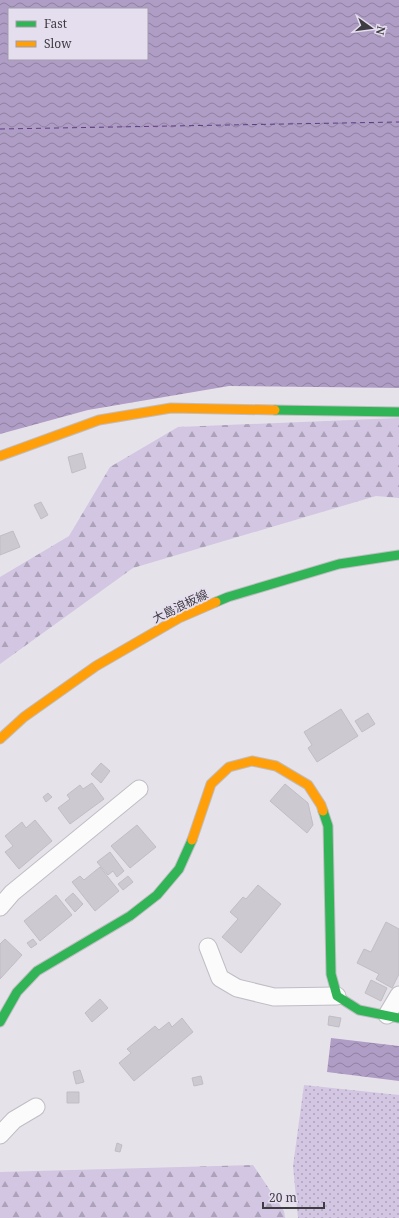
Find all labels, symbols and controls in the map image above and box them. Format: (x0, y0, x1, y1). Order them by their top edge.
legend (8, 8, 148, 60)
north arrow (351, 8, 391, 48)
text: Fast (44, 15, 67, 32)
text: N (373, 25, 390, 37)
text: Slow (44, 35, 72, 52)
street label: 大島浪板線 (149, 585, 211, 627)
scale bar (263, 1184, 324, 1210)
text: 20 m (269, 1189, 297, 1206)

